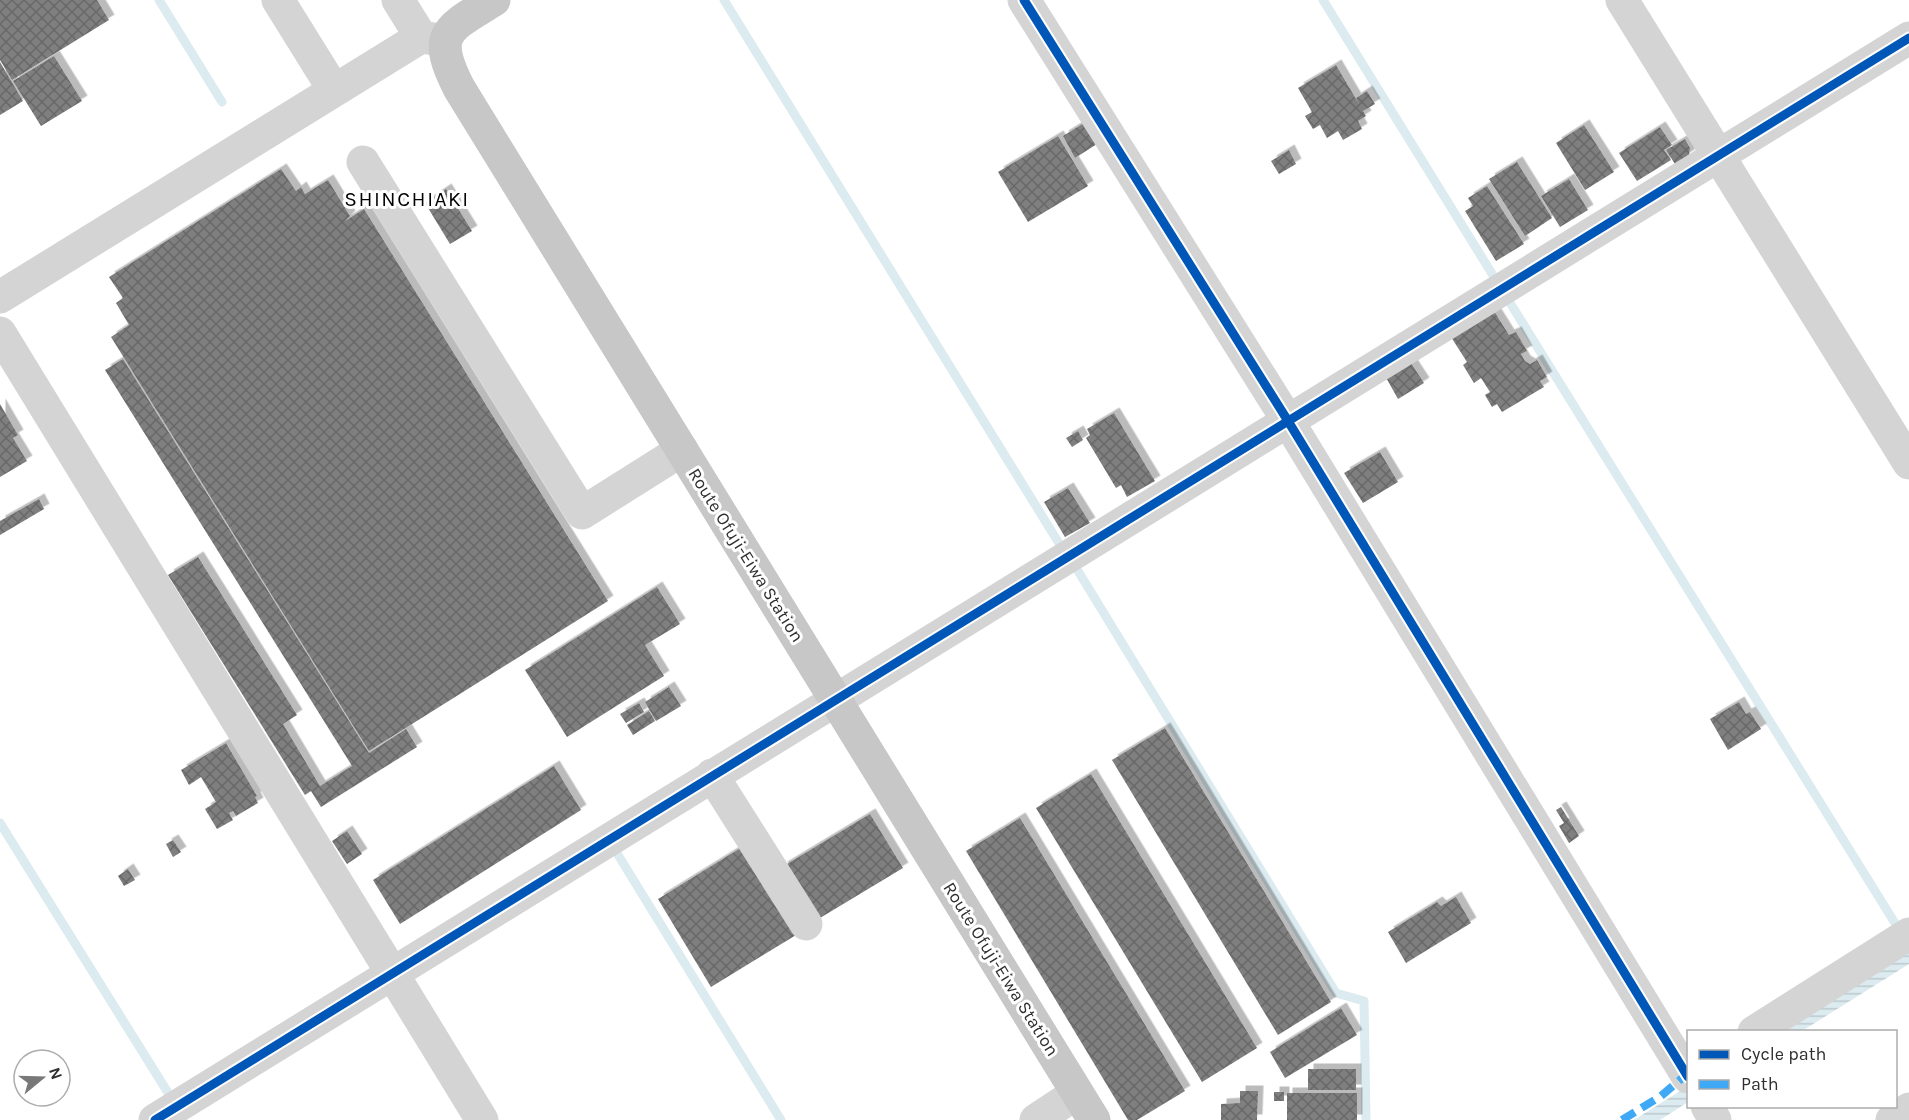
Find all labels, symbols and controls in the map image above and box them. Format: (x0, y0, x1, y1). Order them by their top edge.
district label: SHINCHIAKI (344, 187, 470, 211)
street label: Route Ofuji-Eiwa Station (683, 464, 809, 646)
street label: Route Ofuji-Eiwa Station (938, 878, 1064, 1060)
legend (1687, 1030, 1897, 1108)
text: Cycle path (1741, 1043, 1826, 1065)
north arrow (12, 1048, 72, 1108)
text: N (45, 1065, 67, 1082)
text: Path (1741, 1073, 1779, 1095)

